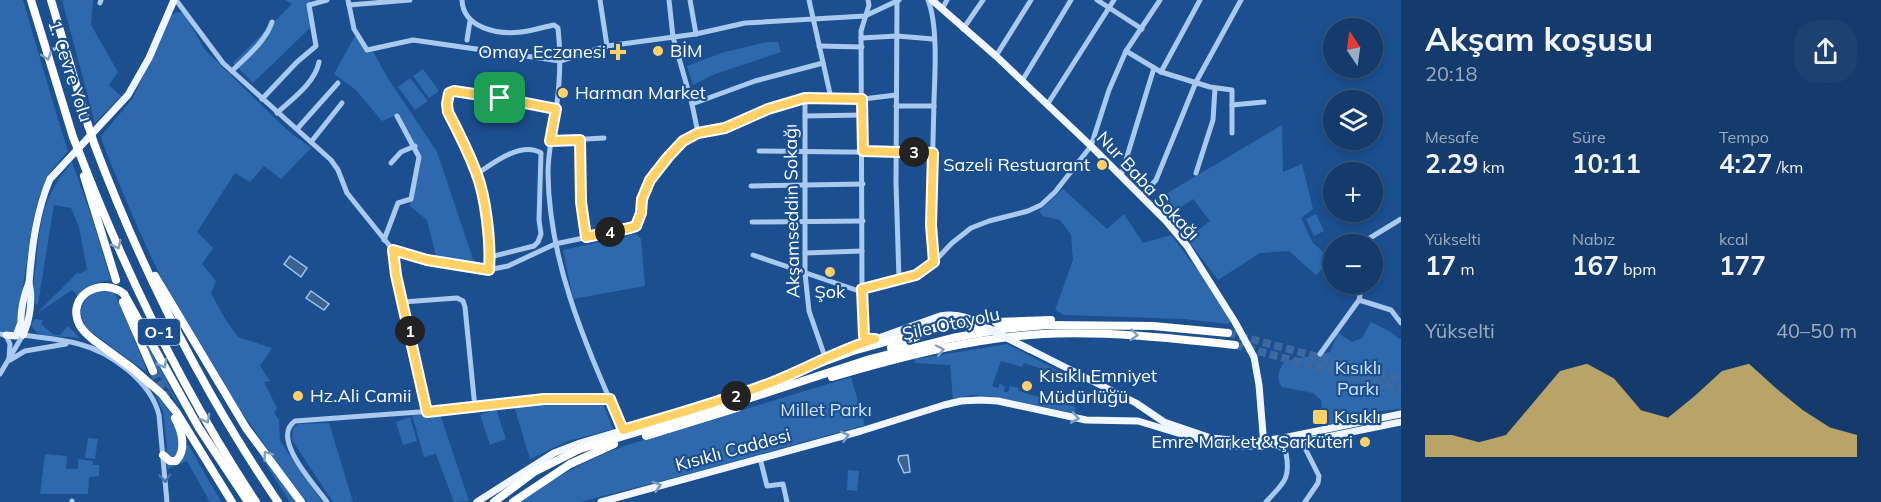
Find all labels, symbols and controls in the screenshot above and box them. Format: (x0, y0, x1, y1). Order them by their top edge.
street label: 1. Çevre Yolu (43, 17, 98, 125)
north arrow (1323, 18, 1383, 78)
map controls (1323, 18, 1383, 294)
text: Akşam koşusu (1425, 18, 1653, 59)
button: share (1794, 20, 1857, 83)
place label: BİM (670, 39, 702, 62)
place label: Omay Eczanesi (478, 40, 606, 63)
marker: BİM (651, 44, 665, 58)
marker: Omay Eczanesi (611, 45, 625, 59)
one-way arrow (40, 50, 52, 61)
text: 20:18 (1425, 61, 1478, 86)
pin (474, 72, 525, 123)
icon: arrive (483, 81, 516, 114)
place label: Harman Market (575, 81, 706, 104)
marker: Harman Market (556, 86, 570, 100)
button: layers (1323, 90, 1383, 150)
street label: Akşamseddin Sokağı (778, 124, 805, 298)
street label: Nur Baba Sokağı (1092, 126, 1205, 245)
text: Mesafe (1425, 127, 1479, 147)
text: Süre (1572, 127, 1606, 147)
text: Tempo (1719, 127, 1769, 147)
pin: 3 (899, 137, 929, 167)
text: 3 (909, 142, 919, 162)
text: 2.29 (1425, 147, 1478, 180)
text: 10:11 (1572, 147, 1641, 180)
text: 4:27 (1719, 147, 1772, 180)
place label: Sazeli Restuarant (943, 153, 1090, 176)
text: km (1478, 157, 1505, 177)
text: /km (1772, 157, 1803, 177)
marker: Sazeli Restuarant (1095, 158, 1109, 172)
button: + (1323, 162, 1383, 222)
pin: 4 (595, 217, 625, 247)
text: 4 (605, 222, 615, 242)
text: Yükselti (1425, 229, 1481, 249)
text: Nabız (1572, 229, 1615, 249)
text: kcal (1719, 229, 1748, 249)
button: − (1323, 234, 1383, 294)
one-way arrow (110, 239, 122, 250)
text: 17 (1425, 249, 1456, 282)
text: 167 (1572, 249, 1619, 282)
text: 177 (1719, 249, 1766, 282)
text: m (1456, 259, 1474, 279)
text: bpm (1619, 259, 1656, 279)
marker: Şok (823, 265, 837, 279)
place label: Şok (815, 280, 846, 303)
street label: Şile Otoyolu (900, 302, 1002, 345)
pin: 1 (395, 316, 425, 346)
text: Yükselti (1425, 318, 1495, 343)
text: 40–50 m (1776, 318, 1857, 343)
road number: O-1 (138, 319, 180, 345)
text: 1 (405, 321, 415, 341)
one-way arrow (1129, 328, 1138, 341)
one-way arrow (935, 344, 945, 357)
park label: Kısıklı Parkı (1335, 356, 1381, 400)
one-way arrow (156, 357, 167, 368)
place label: Kısıklı Emniyet Müdürlüğü (1039, 364, 1157, 408)
marker: Kısıklı Emniyet Müdürlüğü (1020, 379, 1034, 393)
pin: 2 (721, 381, 751, 411)
place label: Hz.Ali Camii (310, 384, 412, 407)
text: 2 (731, 386, 741, 406)
marker: Hz.Ali Camii (291, 389, 305, 403)
park label: Millet Parkı (780, 398, 872, 421)
place label: Kısıklı (1334, 405, 1381, 428)
marker: Kısıklı (1311, 408, 1329, 426)
one-way arrow (1071, 411, 1080, 423)
one-way arrow (198, 413, 210, 423)
street label: Kısıklı Caddesi (672, 423, 793, 476)
one-way arrow (840, 430, 850, 443)
place label: Emre Market & Şarküteri (1151, 430, 1353, 453)
marker: Emre Market & Şarküteri (1358, 435, 1372, 449)
one-way arrow (263, 451, 274, 462)
one-way arrow (159, 474, 172, 483)
one-way arrow (651, 481, 662, 493)

